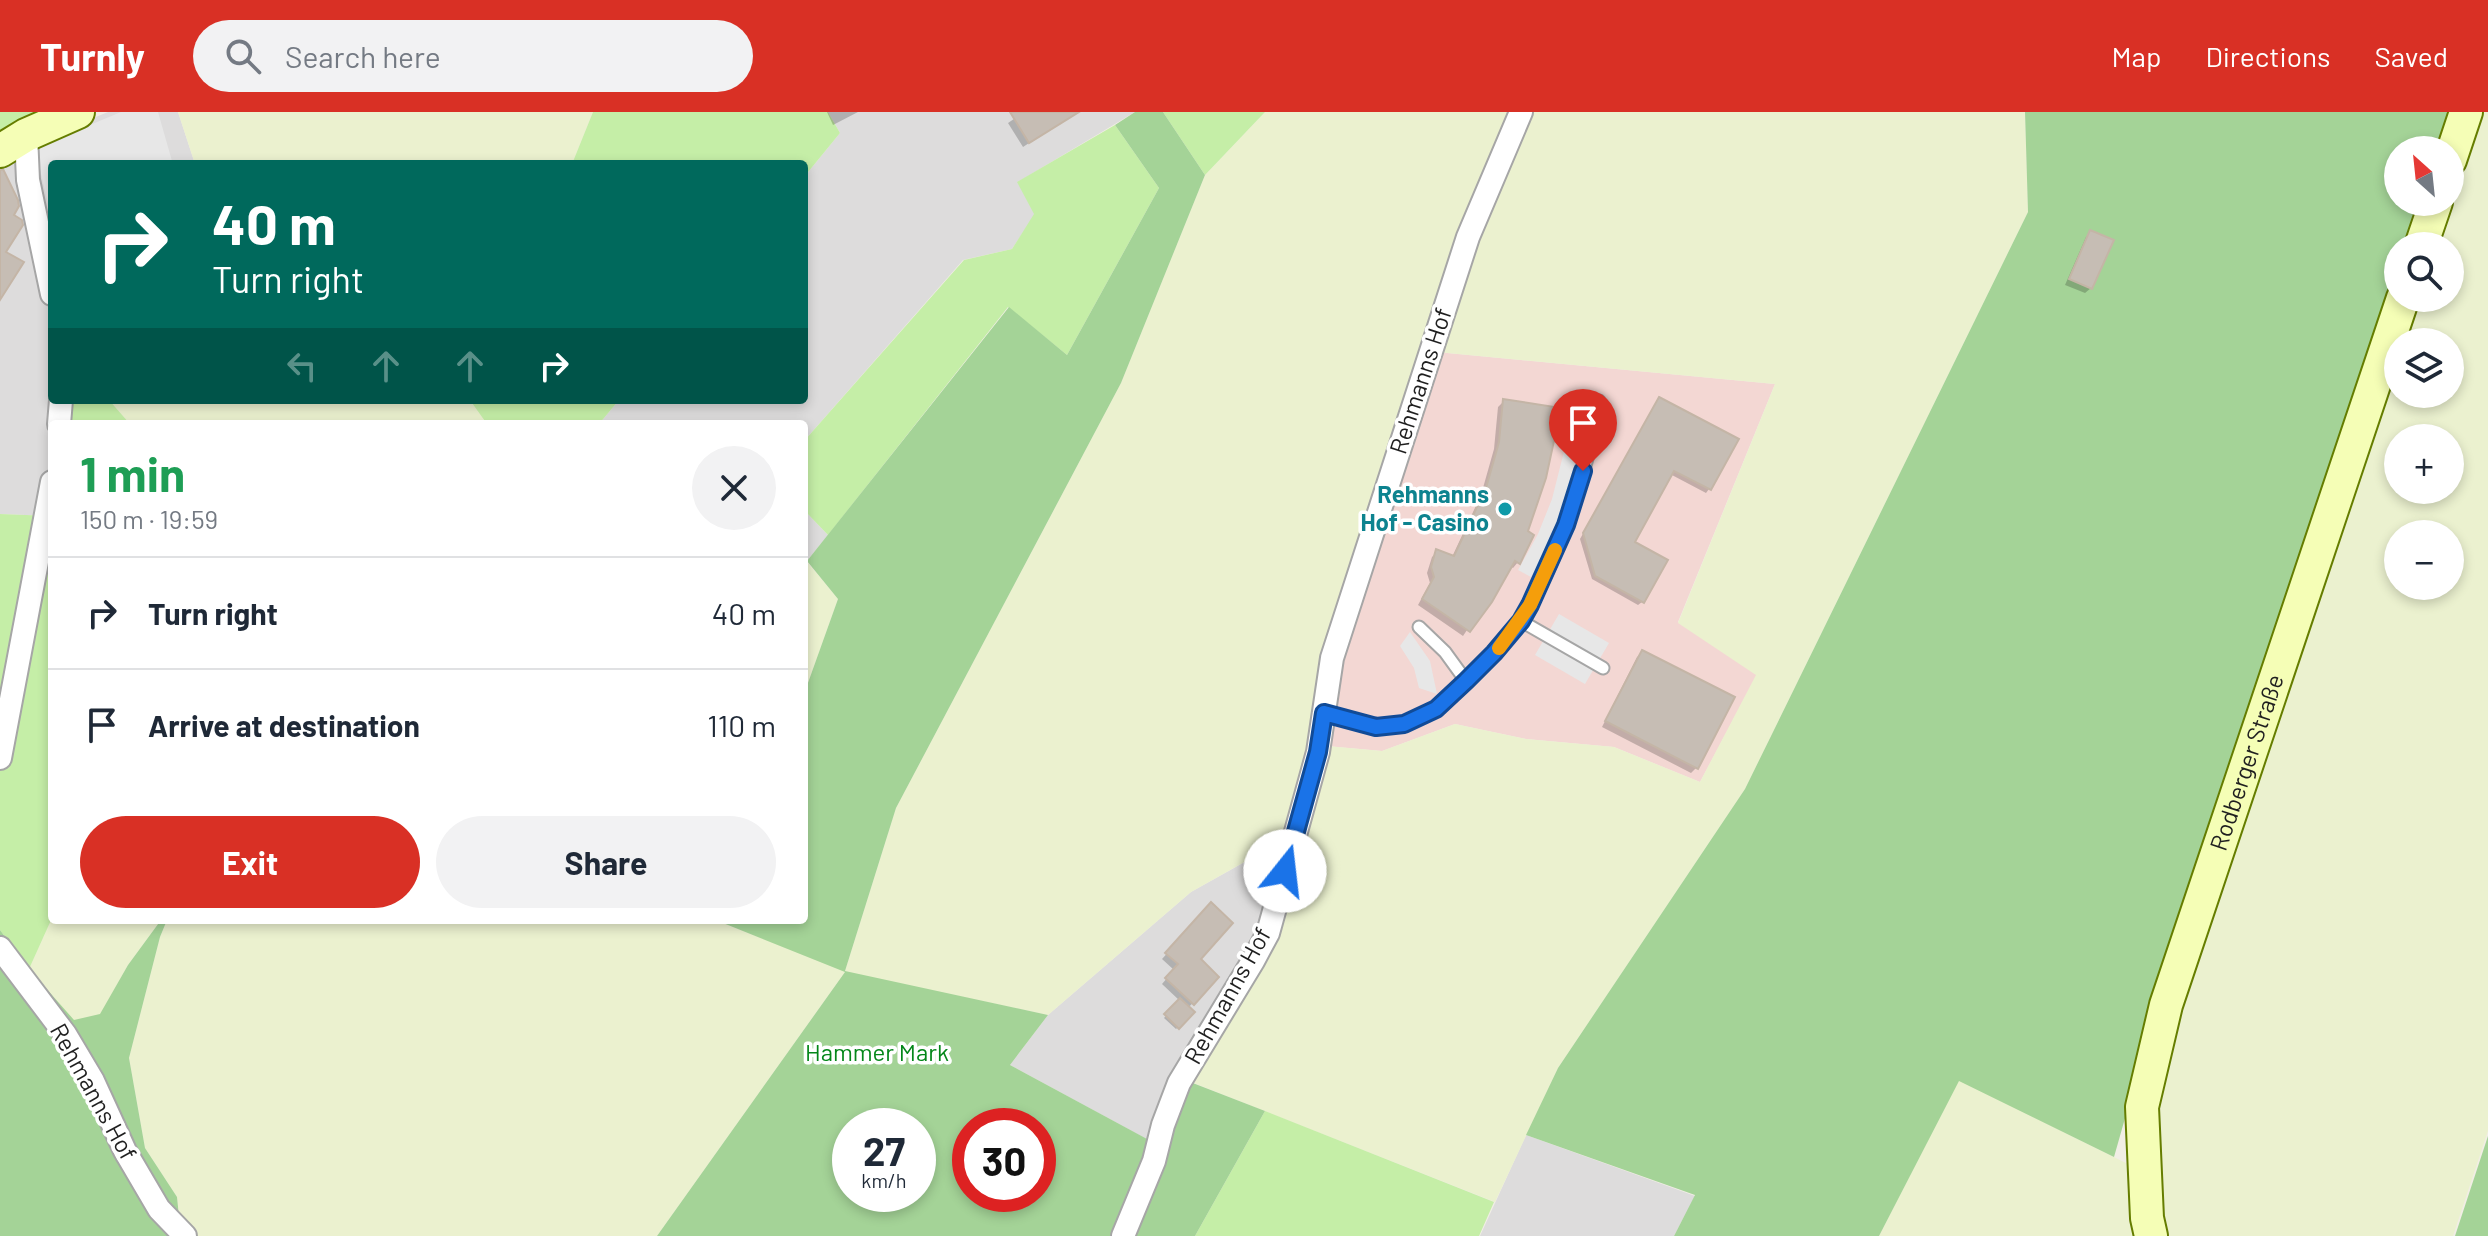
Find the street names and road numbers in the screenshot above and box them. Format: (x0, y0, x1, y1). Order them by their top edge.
street label: Rehmanns Hof (1382, 304, 1457, 457)
street label: Rodberger Straße (2203, 670, 2289, 854)
street label: Rehmanns Hof (1177, 922, 1276, 1069)
street label: Rehmanns Hof (45, 1018, 144, 1165)

